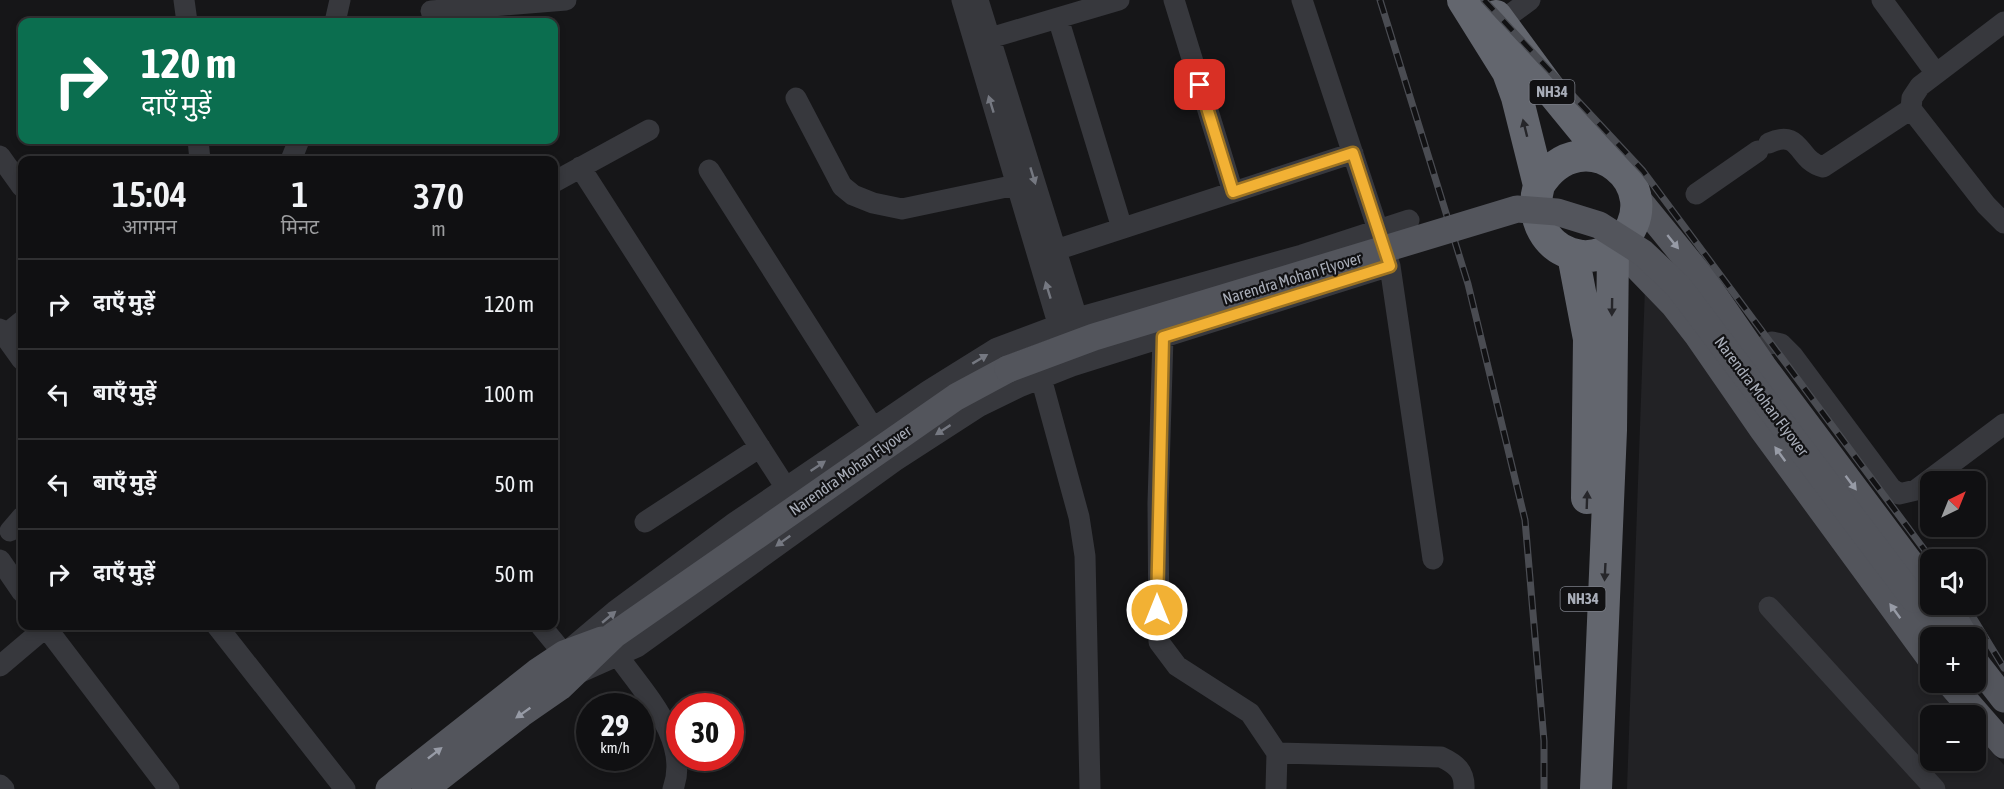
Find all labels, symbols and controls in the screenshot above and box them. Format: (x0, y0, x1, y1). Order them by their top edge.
text: 120 m (141, 39, 236, 87)
icon: right (42, 42, 120, 120)
pin (1174, 59, 1225, 110)
icon: arrive (1183, 68, 1216, 101)
road number: NH34 (1530, 80, 1574, 104)
text: दाएँ मुड़ें (141, 89, 212, 120)
one-way arrow (986, 95, 995, 113)
one-way arrow (1520, 119, 1530, 137)
one-way arrow (1029, 167, 1038, 185)
text: 15:04 (112, 173, 187, 215)
text: 1 (292, 173, 308, 215)
text: 370 (413, 175, 464, 217)
text: आगमन (122, 215, 177, 238)
text: मिनट (281, 215, 319, 238)
text: m (431, 217, 446, 240)
one-way arrow (1666, 234, 1679, 250)
street label: Narendra Mohan Flyover (1220, 248, 1364, 309)
one-way arrow (1043, 281, 1052, 299)
icon: right (42, 288, 75, 321)
text: दाएँ मुड़ें (93, 289, 155, 315)
text: 120 m (484, 291, 534, 317)
one-way arrow (1607, 298, 1617, 317)
street label: Narendra Mohan Flyover (1711, 333, 1813, 460)
one-way arrow (972, 353, 989, 364)
icon: left (42, 378, 75, 411)
text: बाएँ मुड़ें (93, 379, 156, 405)
text: 100 m (484, 381, 534, 407)
street label: Narendra Mohan Flyover (786, 421, 915, 520)
one-way arrow (935, 424, 951, 435)
one-way arrow (1774, 446, 1787, 462)
one-way arrow (809, 460, 825, 472)
icon: left (42, 468, 75, 501)
text: बाएँ मुड़ें (93, 469, 156, 495)
text: 50 m (494, 471, 534, 497)
north arrow (1920, 471, 1986, 537)
map controls (1920, 471, 1986, 771)
one-way arrow (1845, 475, 1857, 491)
one-way arrow (1582, 490, 1591, 509)
one-way arrow (775, 535, 791, 547)
button: sound (1920, 549, 1986, 615)
icon: right (42, 558, 75, 591)
text: दाएँ मुड़ें (93, 559, 155, 585)
text: 50 m (494, 561, 534, 587)
one-way arrow (1600, 563, 1609, 582)
position arrow (1125, 578, 1189, 642)
road number: NH34 (1560, 587, 1606, 611)
one-way arrow (1890, 604, 1902, 619)
one-way arrow (601, 611, 616, 624)
button: + (1920, 627, 1986, 693)
speed limit sign: 30 (666, 693, 744, 771)
button: − (1920, 705, 1986, 771)
one-way arrow (516, 707, 532, 719)
text: 29 (601, 708, 629, 742)
text: km/h (600, 739, 630, 756)
one-way arrow (428, 748, 443, 760)

